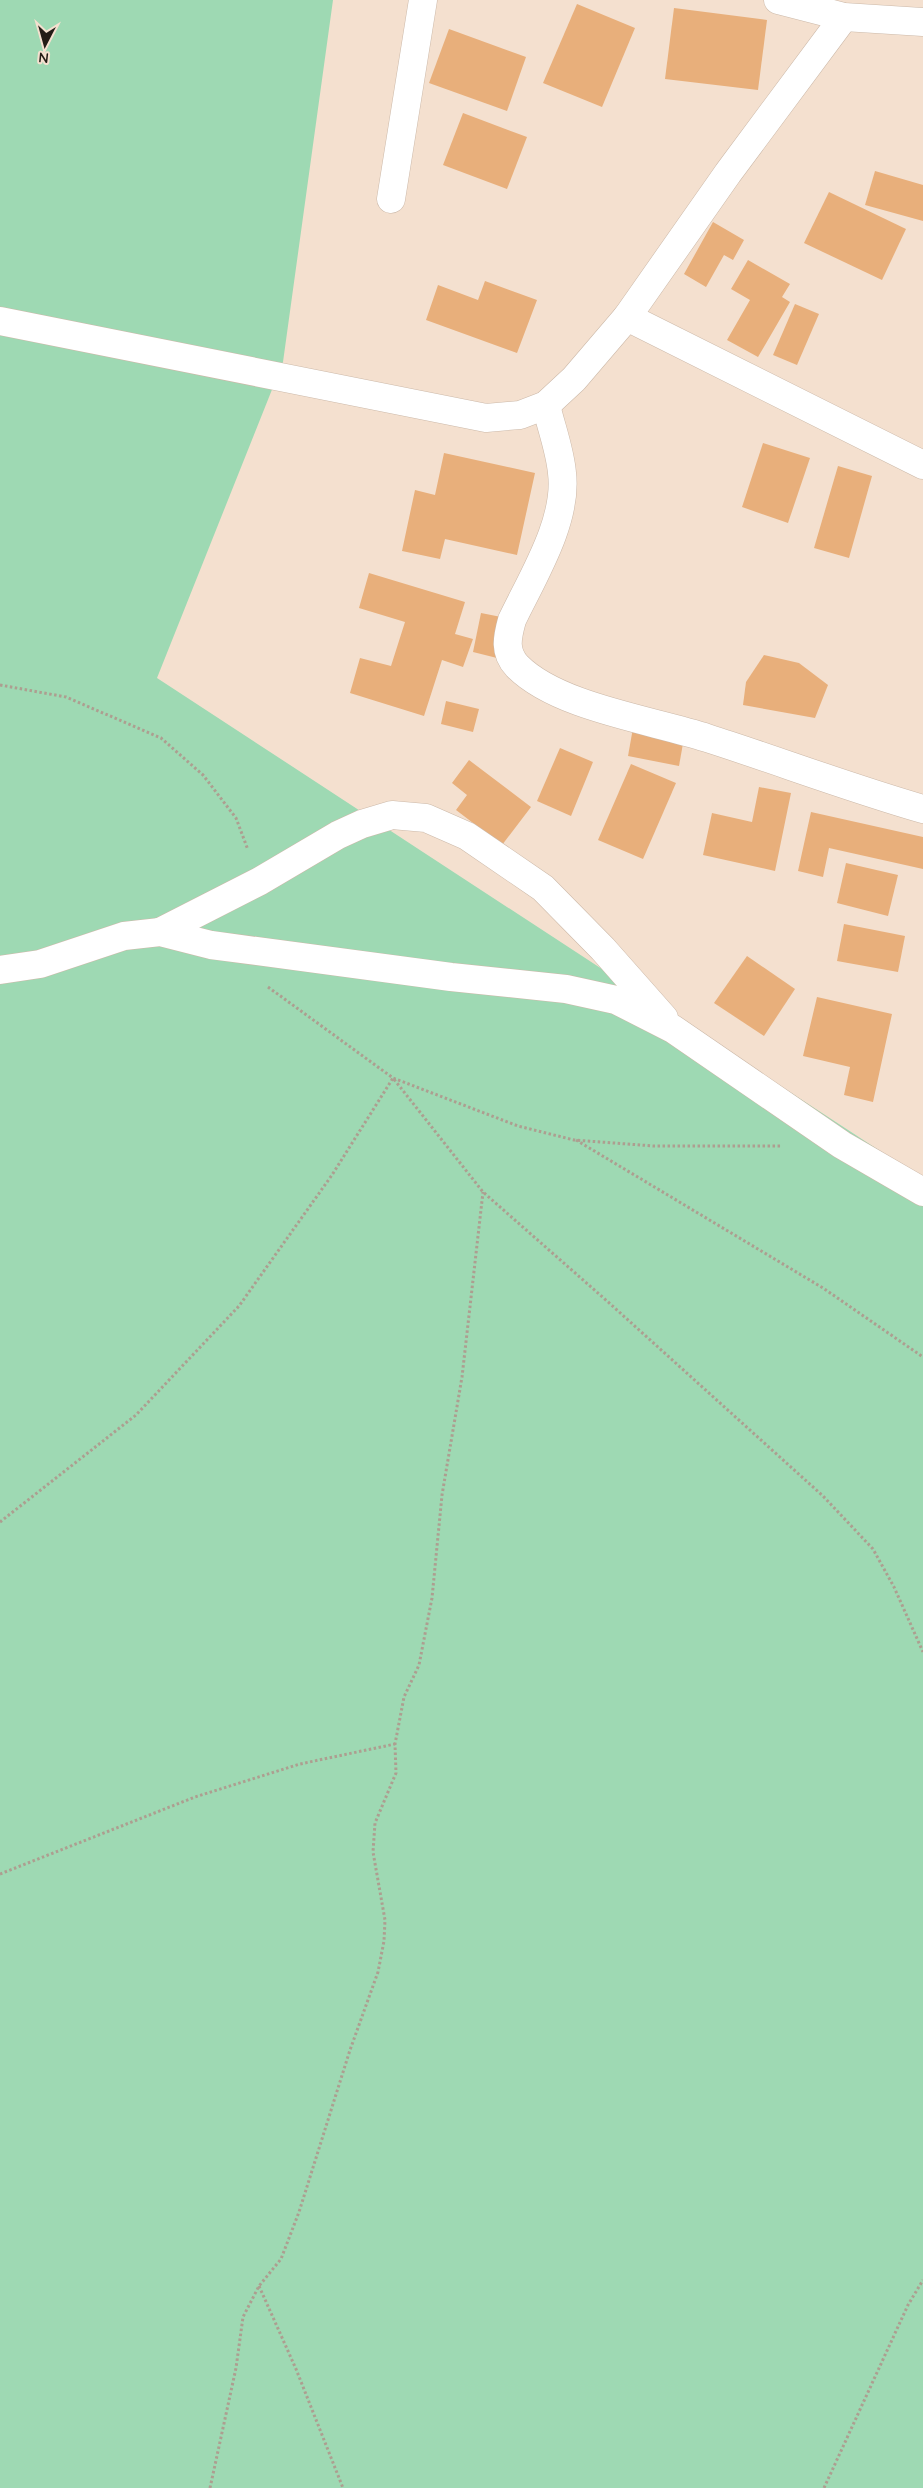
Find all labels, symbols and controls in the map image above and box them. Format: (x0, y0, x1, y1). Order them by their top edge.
north arrow (20, 20, 70, 70)
text: N (38, 48, 50, 67)

